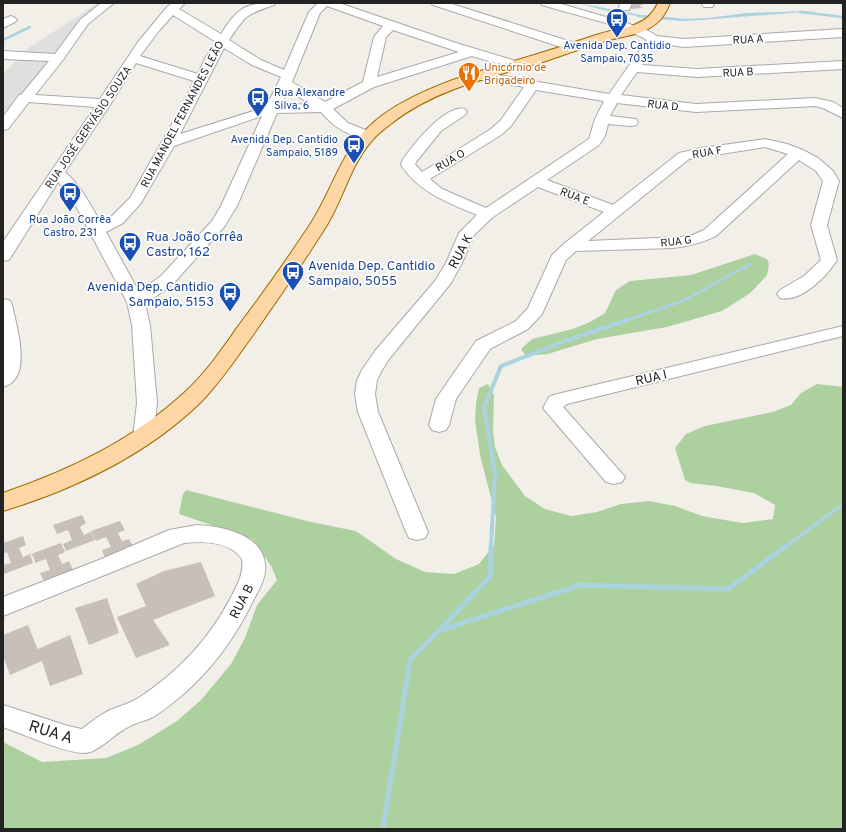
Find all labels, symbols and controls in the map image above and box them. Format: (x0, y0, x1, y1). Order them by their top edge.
bus stop icon: Avenida Dep. Cantidio Sampaio, 7035 (604, 6, 630, 39)
street label: RUA A (732, 32, 764, 48)
street label: RUA MANOEL FERNANDES LEÃO (138, 39, 228, 190)
place label: Avenida Dep. Cantidio Sampaio, 7035 (563, 39, 671, 66)
restaurant icon: Unicórnio de Brigadeiro (456, 60, 482, 93)
place label: Unicórnio de Brigadeiro (484, 61, 546, 88)
street label: RUA JOSÉ GERVÁSIO SOUZA (42, 63, 135, 192)
street label: RUA B (722, 65, 754, 81)
bus stop icon: Rua Alexandre Silva, 6 (245, 85, 271, 118)
place label: Rua Alexandre Silva, 6 (274, 86, 345, 113)
street label: RUA D (647, 97, 679, 115)
bus stop icon: Avenida Dep. Cantidio Sampaio, 5189 (341, 132, 367, 165)
place label: Avenida Dep. Cantidio Sampaio, 5189 (230, 133, 338, 160)
street label: RUA F (691, 143, 723, 162)
street label: RUA O (433, 147, 468, 175)
bus stop icon: Rua João Corrêa Castro, 231 (57, 180, 83, 213)
street label: RUA E (558, 185, 591, 209)
place label: Rua João Corrêa Castro, 231 (29, 213, 111, 240)
bus stop icon: Rua João Corrêa Castro, 162 (117, 230, 143, 263)
place label: Rua João Corrêa Castro, 162 (146, 230, 243, 261)
street label: RUA K (446, 232, 477, 272)
street label: RUA G (660, 233, 693, 251)
bus stop icon: Avenida Dep. Cantidio Sampaio, 5055 (280, 259, 306, 292)
place label: Avenida Dep. Cantidio Sampaio, 5055 (308, 259, 435, 290)
place label: Avenida Dep. Cantidio Sampaio, 5153 (87, 280, 214, 311)
bus stop icon: Avenida Dep. Cantidio Sampaio, 5153 (217, 280, 243, 313)
street label: RUA I (634, 368, 669, 390)
street label: RUA B (227, 582, 258, 622)
street label: RUA A (26, 717, 75, 749)

